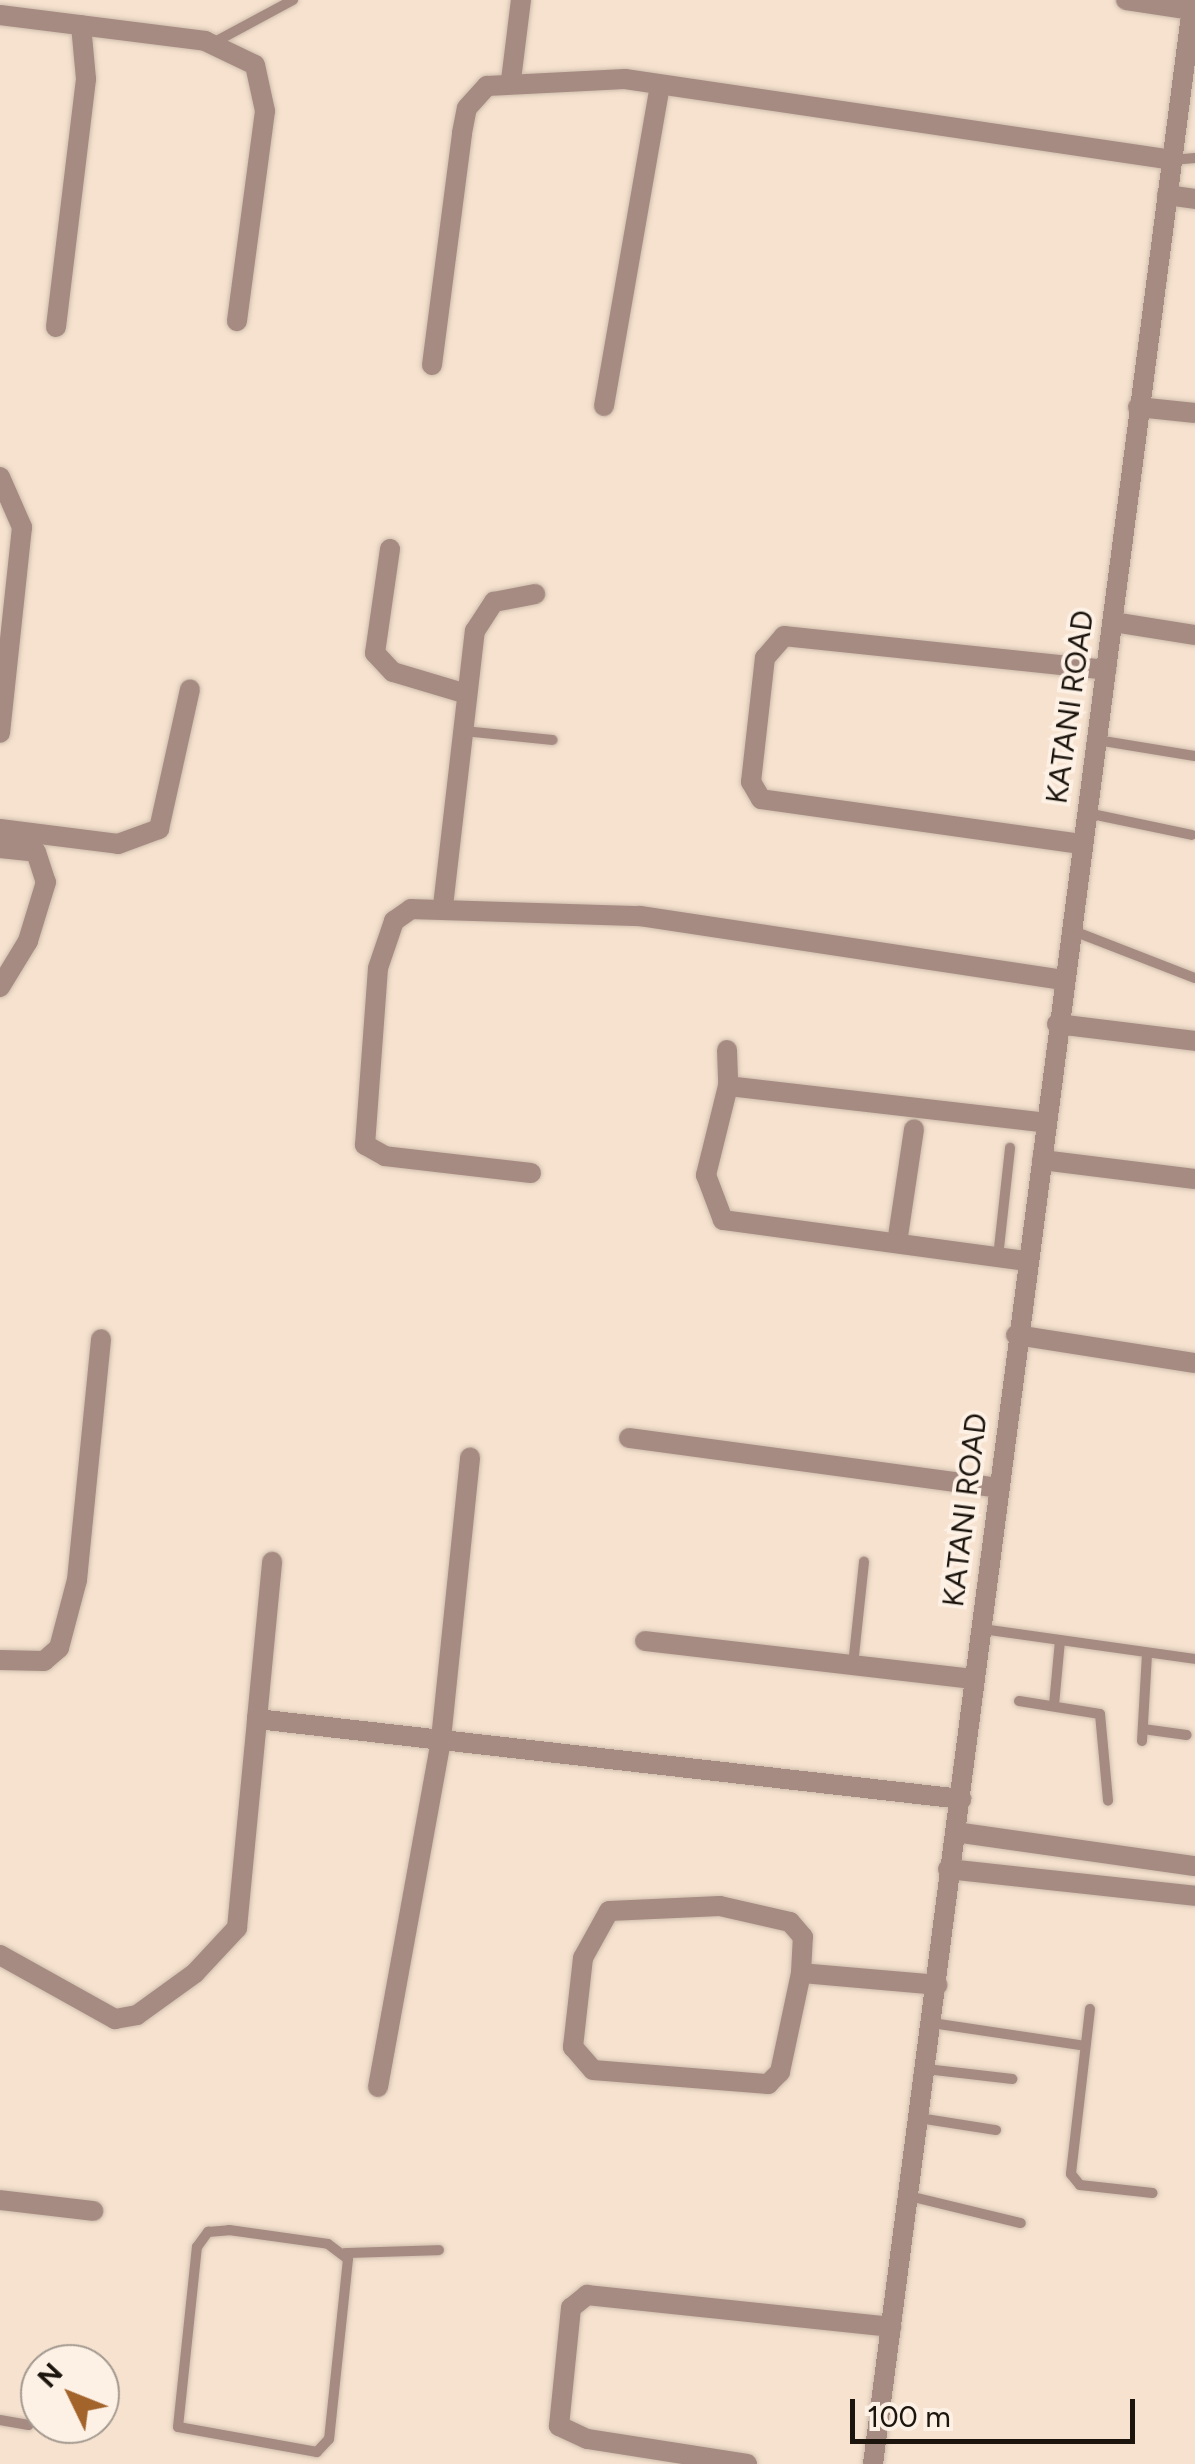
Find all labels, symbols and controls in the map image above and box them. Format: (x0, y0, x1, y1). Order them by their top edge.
street label: KATANI ROAD (1039, 608, 1101, 806)
street label: KATANI ROAD (935, 1411, 995, 1609)
north arrow (20, 2344, 120, 2444)
text: N (30, 2355, 69, 2394)
scale bar (855, 2379, 1140, 2441)
text: 100 m (867, 2398, 951, 2435)

